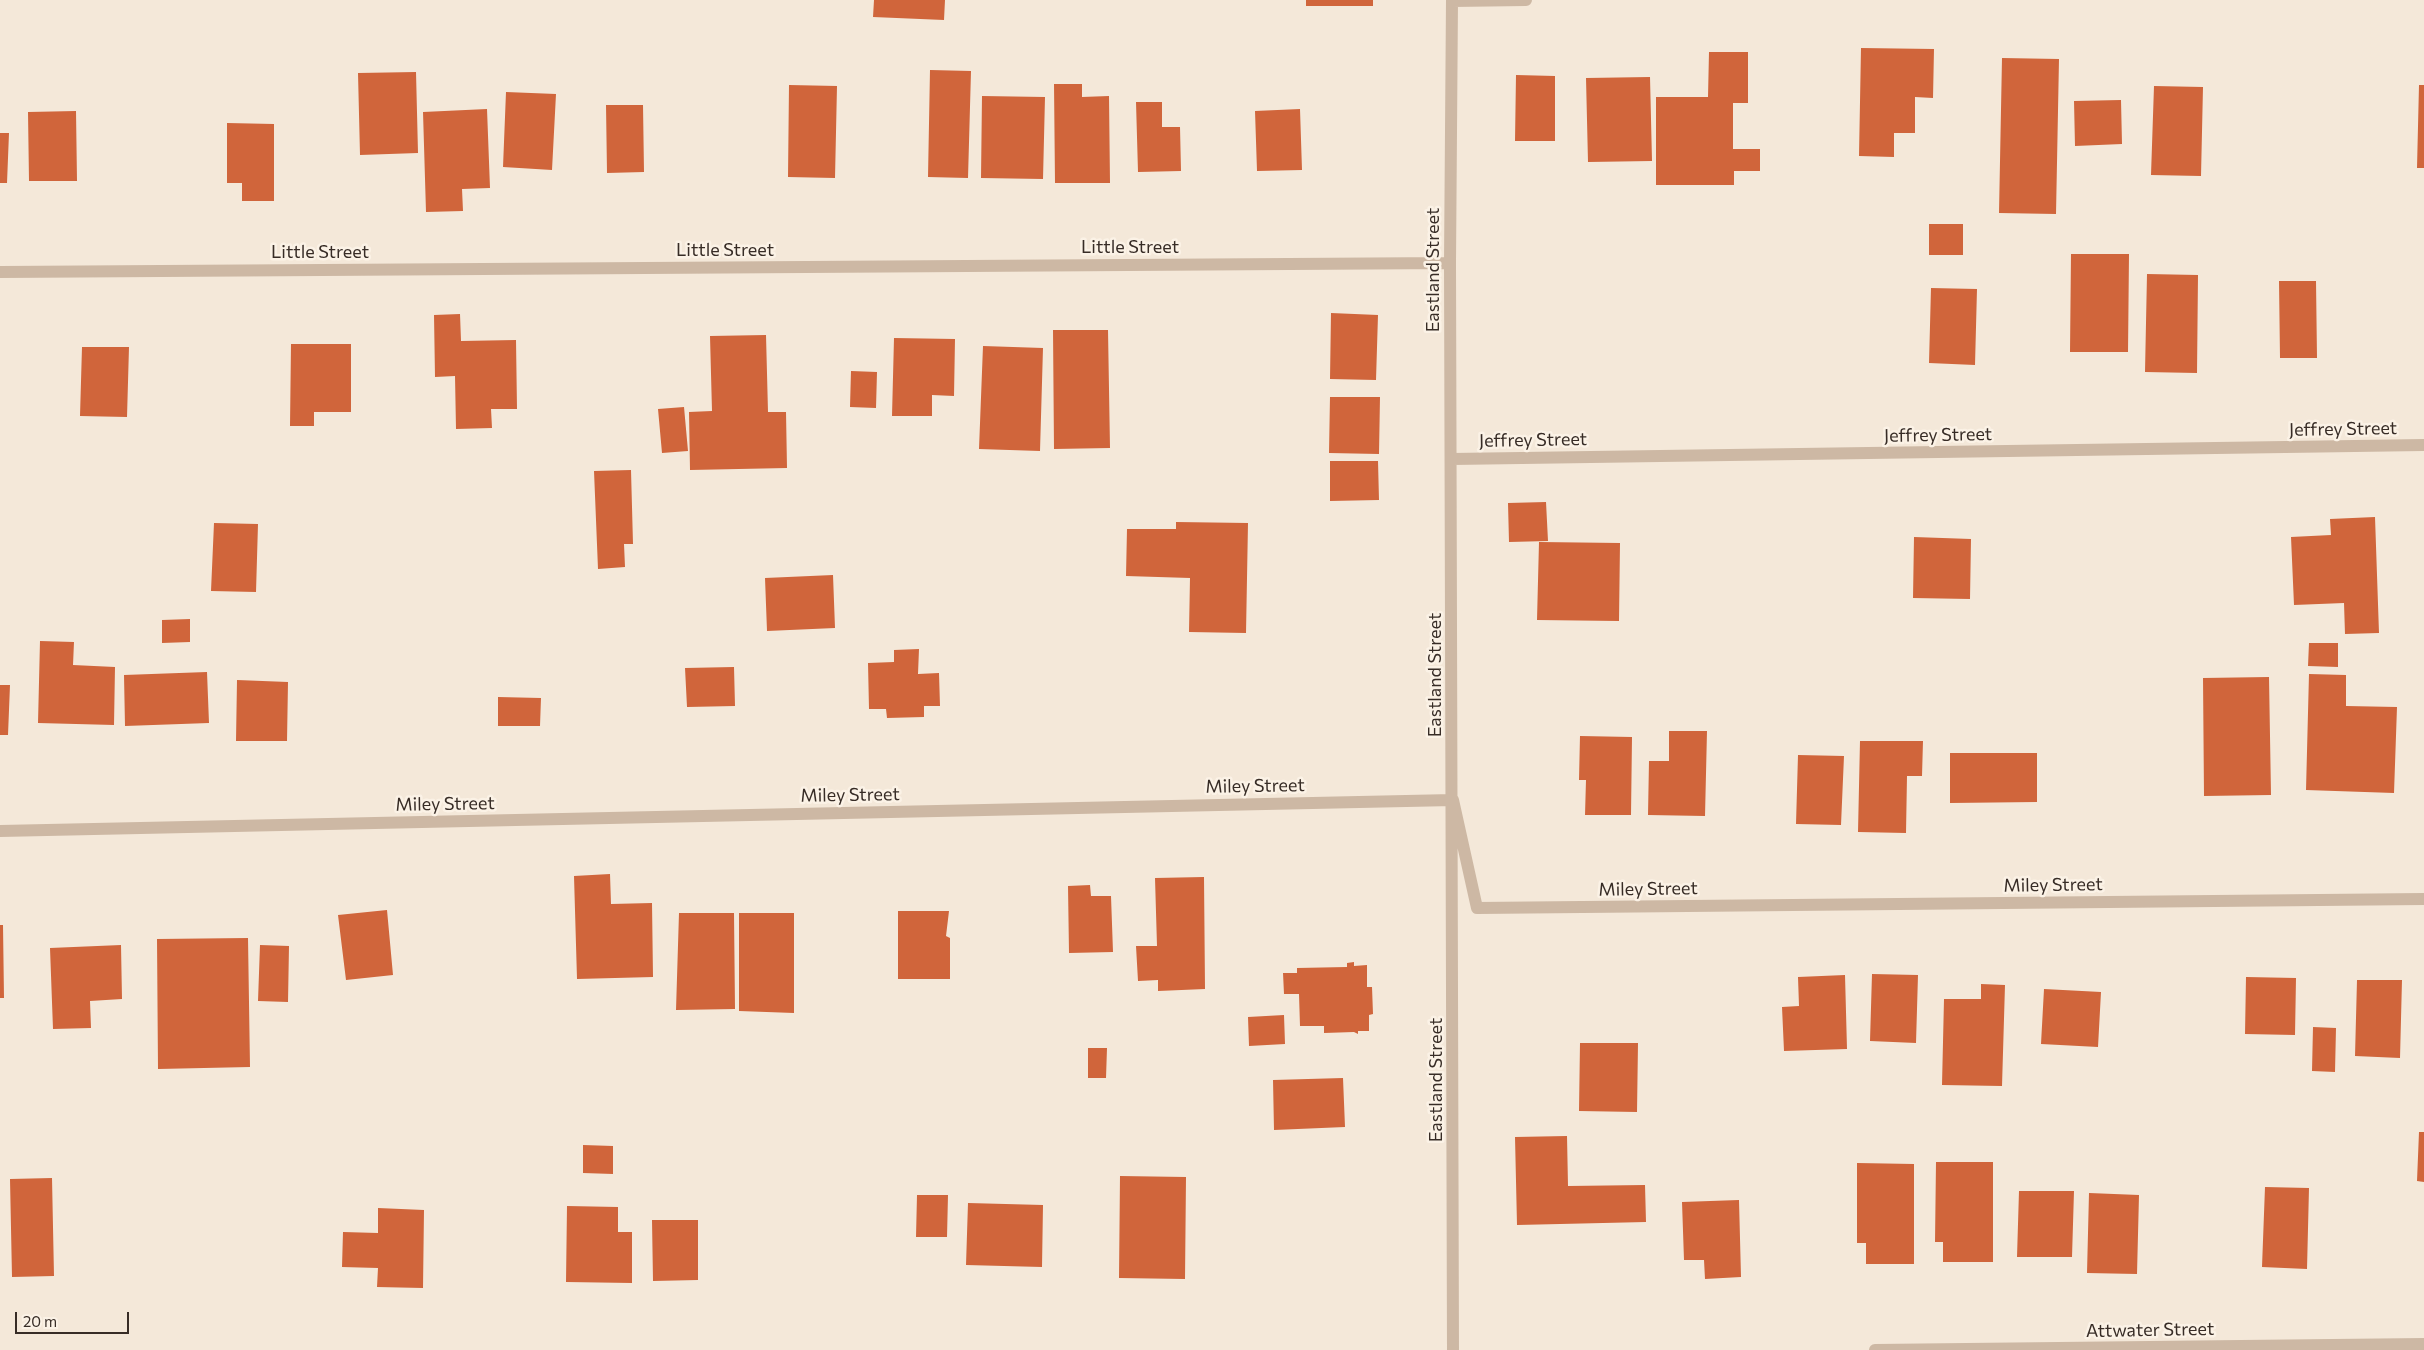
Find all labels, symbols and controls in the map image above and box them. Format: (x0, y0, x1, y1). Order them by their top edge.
street label: Eastland Street (1422, 208, 1444, 332)
street label: Little Street (1081, 236, 1179, 258)
street label: Little Street (676, 239, 774, 261)
street label: Little Street (271, 241, 369, 263)
street label: Jeffrey Street (2289, 417, 2397, 441)
street label: Jeffrey Street (1884, 423, 1992, 447)
street label: Jeffrey Street (1479, 428, 1587, 452)
street label: Eastland Street (1424, 613, 1446, 737)
street label: Miley Street (1205, 774, 1305, 798)
street label: Miley Street (800, 783, 900, 807)
street label: Miley Street (395, 792, 495, 816)
street label: Miley Street (2003, 873, 2103, 897)
street label: Miley Street (1598, 877, 1698, 901)
street label: Eastland Street (1425, 1018, 1447, 1142)
scale bar (18, 1302, 131, 1334)
text: 20 m (23, 1312, 57, 1330)
street label: Attwater Street (2086, 1318, 2214, 1342)

